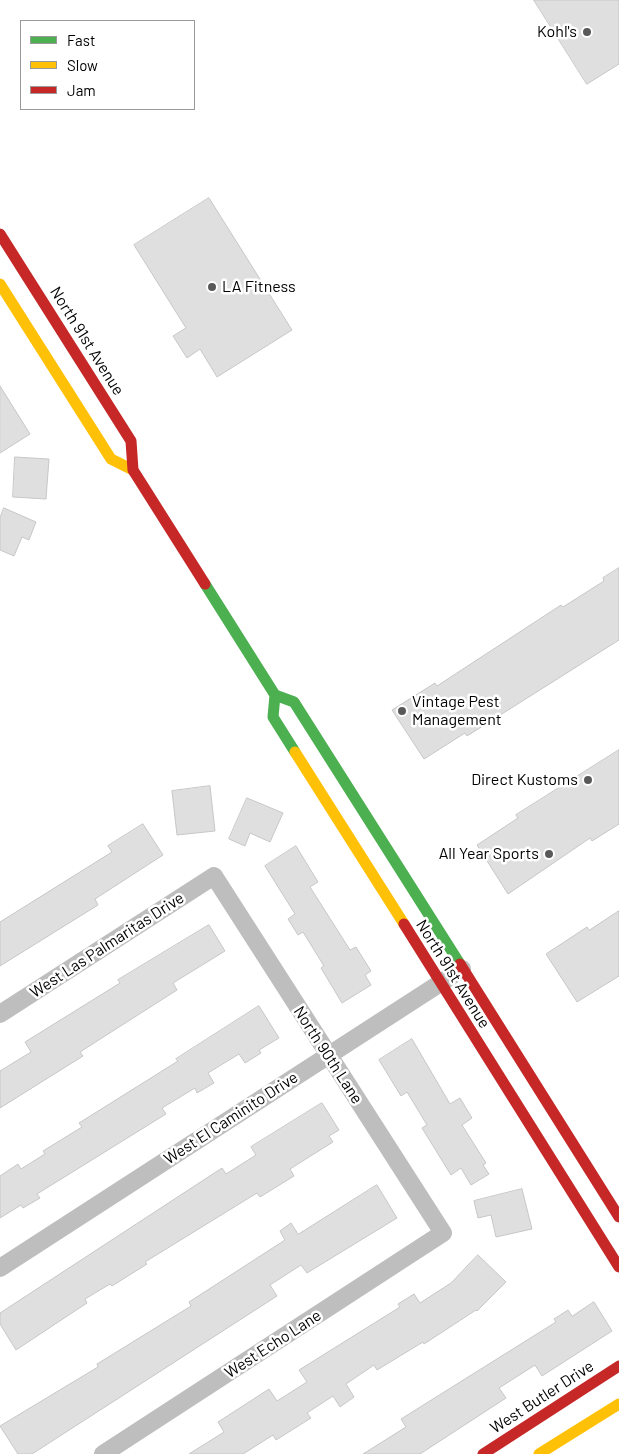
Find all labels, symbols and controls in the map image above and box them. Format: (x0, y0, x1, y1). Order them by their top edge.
legend (20, 20, 195, 110)
place label: Kohl's (537, 22, 577, 42)
marker: Kohl's (581, 26, 593, 38)
text: Fast (67, 31, 95, 49)
text: Slow (67, 56, 98, 74)
text: Jam (67, 81, 96, 99)
place label: LA Fitness (222, 277, 296, 297)
marker: LA Fitness (206, 281, 218, 293)
street label: North 91st Avenue (46, 283, 128, 399)
place label: Vintage Pest Management (412, 692, 502, 730)
marker: Vintage Pest Management (396, 705, 408, 717)
place label: Direct Kustoms (471, 770, 578, 790)
marker: Direct Kustoms (582, 774, 594, 786)
place label: All Year Sports (439, 844, 539, 864)
marker: All Year Sports (543, 848, 555, 860)
street label: West Las Palmaritas Drive (26, 888, 188, 1002)
street label: North 91st Avenue (412, 916, 494, 1032)
street label: North 90th Lane (289, 1003, 367, 1107)
street label: West El Caminito Drive (160, 1068, 302, 1168)
street label: West Echo Lane (221, 1306, 325, 1382)
street label: West Butler Drive (487, 1356, 597, 1438)

